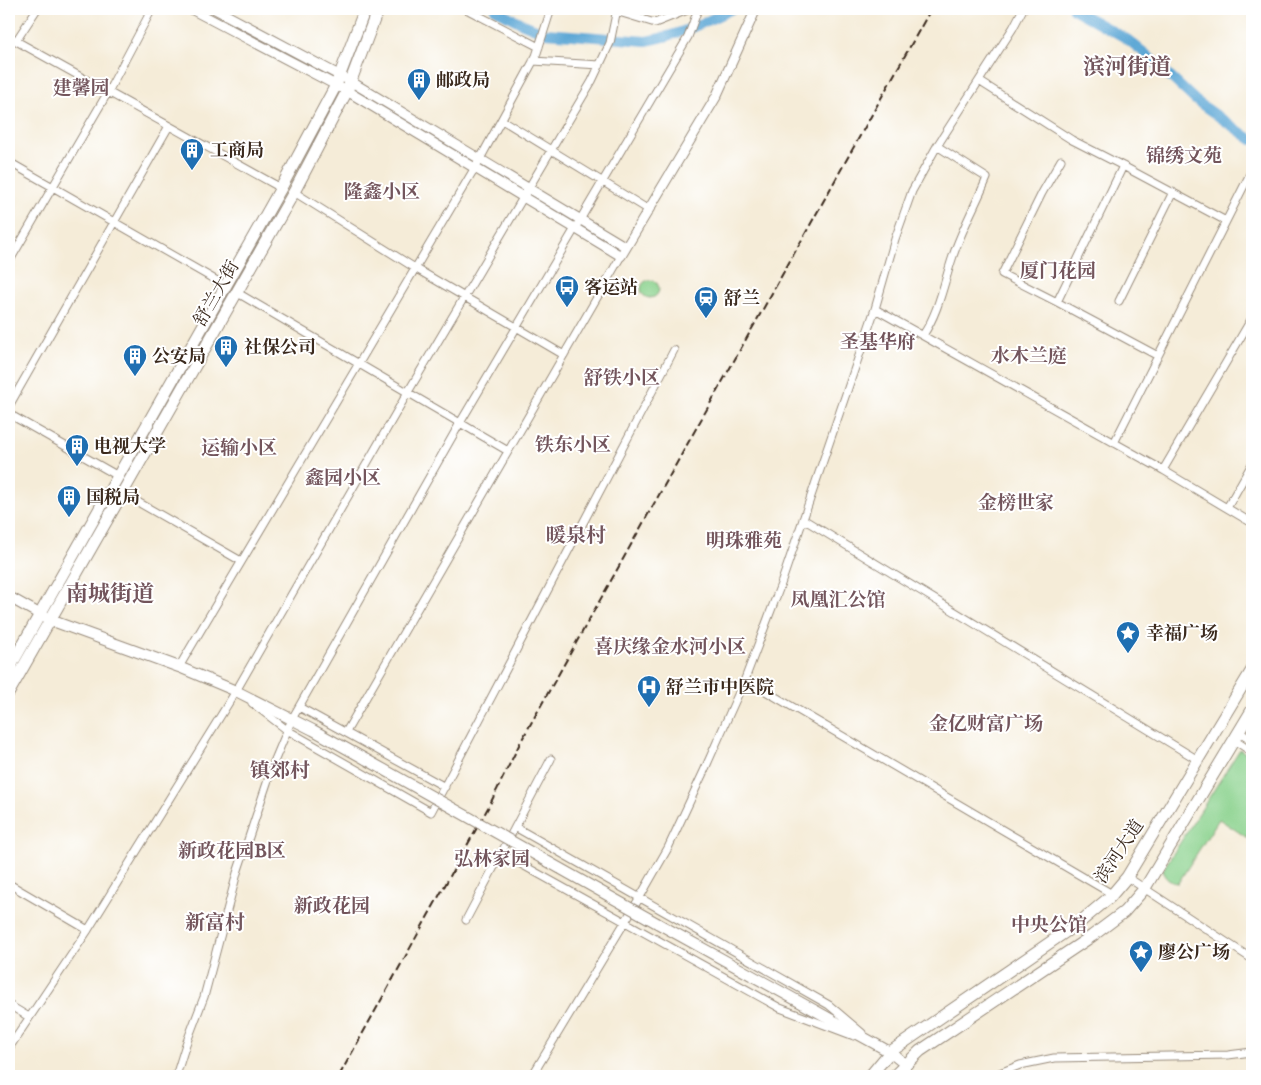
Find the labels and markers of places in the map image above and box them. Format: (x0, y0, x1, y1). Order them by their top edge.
building icon: 邮政局 (406, 67, 432, 101)
place label: 邮政局 (436, 70, 490, 93)
building icon: 工商局 (179, 137, 205, 171)
place label: 工商局 (210, 140, 264, 163)
bus stop icon: 客运站 (554, 274, 580, 308)
place label: 客运站 (584, 277, 638, 300)
station icon: 舒兰 (693, 285, 719, 319)
place label: 舒兰 (724, 288, 760, 311)
building icon: 社保公司 (213, 334, 239, 368)
place label: 社保公司 (244, 337, 316, 360)
building icon: 公安局 (122, 343, 148, 377)
place label: 公安局 (152, 346, 206, 369)
building icon: 电视大学 (64, 433, 90, 467)
place label: 电视大学 (94, 436, 166, 459)
building icon: 国税局 (56, 484, 82, 518)
place label: 国税局 (86, 487, 140, 510)
place icon: 幸福广场 (1115, 620, 1141, 654)
place label: 幸福广场 (1146, 623, 1218, 646)
hospital icon: 舒兰市中医院 (636, 674, 662, 708)
place label: 舒兰市中医院 (666, 677, 774, 700)
place icon: 廖公广场 (1128, 939, 1154, 973)
place label: 廖公广场 (1158, 942, 1230, 965)

